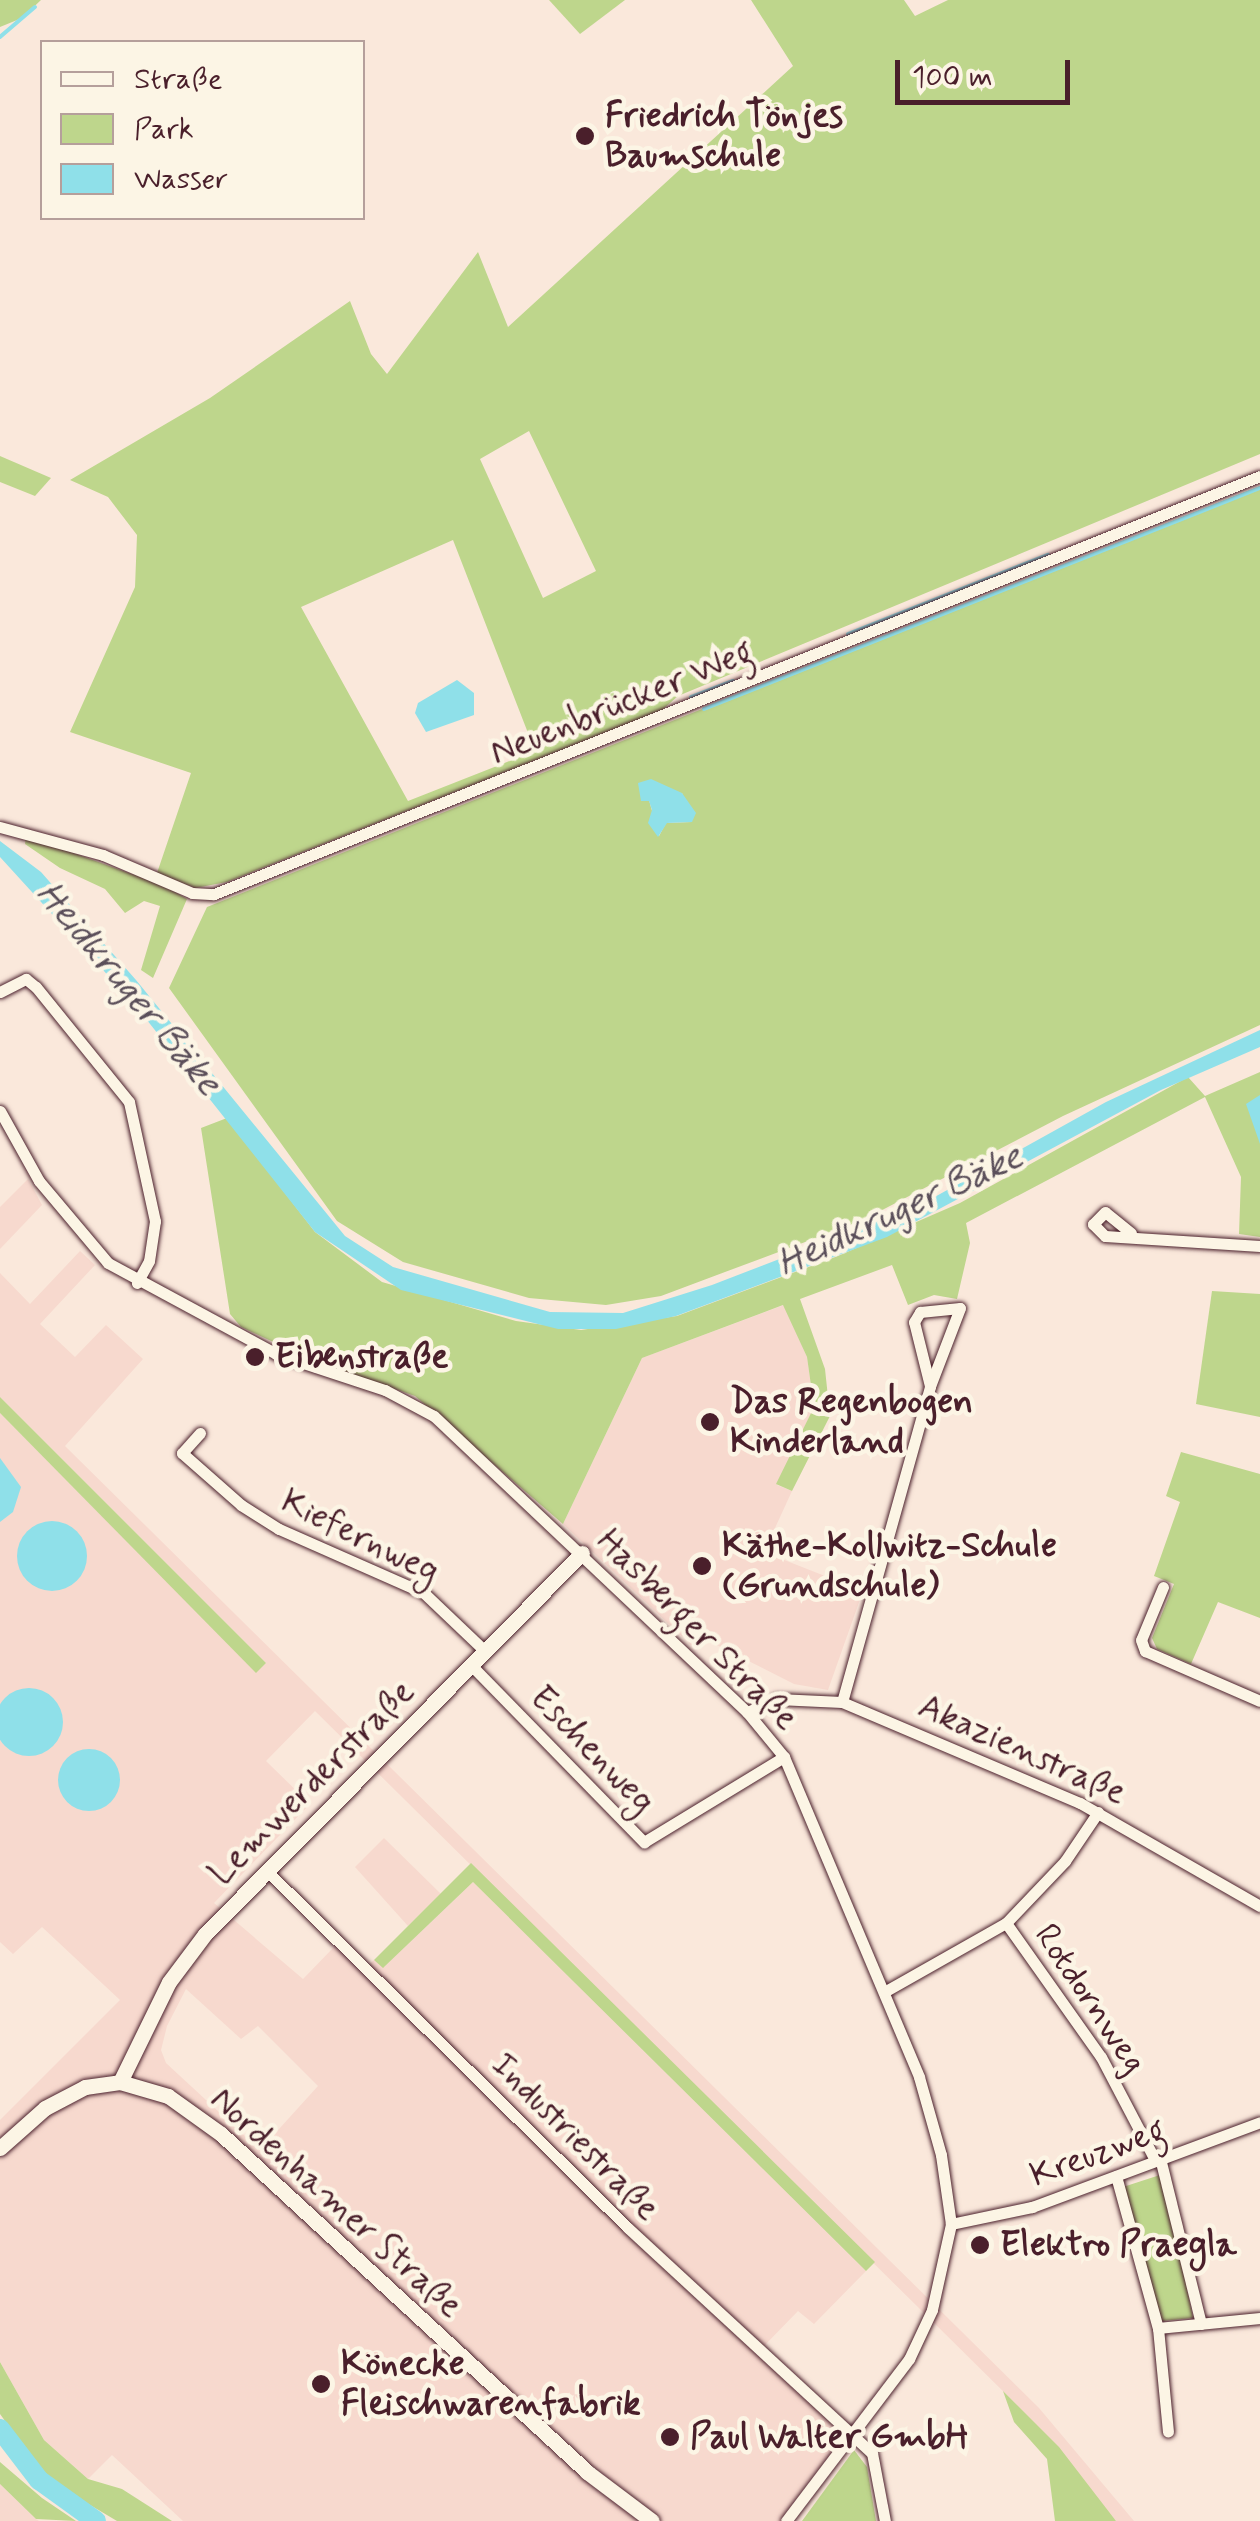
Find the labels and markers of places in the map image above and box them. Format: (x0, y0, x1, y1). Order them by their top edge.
place label: Friedrich Tönjes Baumschule (605, 95, 843, 177)
marker: Friedrich Tönjes Baumschule (574, 125, 596, 147)
place label: Eibenstraße (275, 1336, 448, 1378)
marker: Eibenstraße (244, 1346, 266, 1368)
place label: Das Regenbogen Kinderland (730, 1381, 986, 1463)
marker: Das Regenbogen Kinderland (699, 1411, 721, 1433)
place label: Käthe-Kollwitz-Schule (Grundschule) (722, 1525, 1057, 1607)
marker: Käthe-Kollwitz-Schule (Grundschule) (691, 1555, 713, 1577)
place label: Elektro Praegla (1000, 2224, 1237, 2266)
marker: Elektro Praegla (969, 2234, 991, 2256)
place label: Könecke Fleischwarenfabrik (341, 2343, 641, 2425)
marker: Könecke Fleischwarenfabrik (310, 2373, 332, 2395)
place label: Paul Walter GmbH (690, 2416, 971, 2458)
marker: Paul Walter GmbH (659, 2426, 681, 2448)

